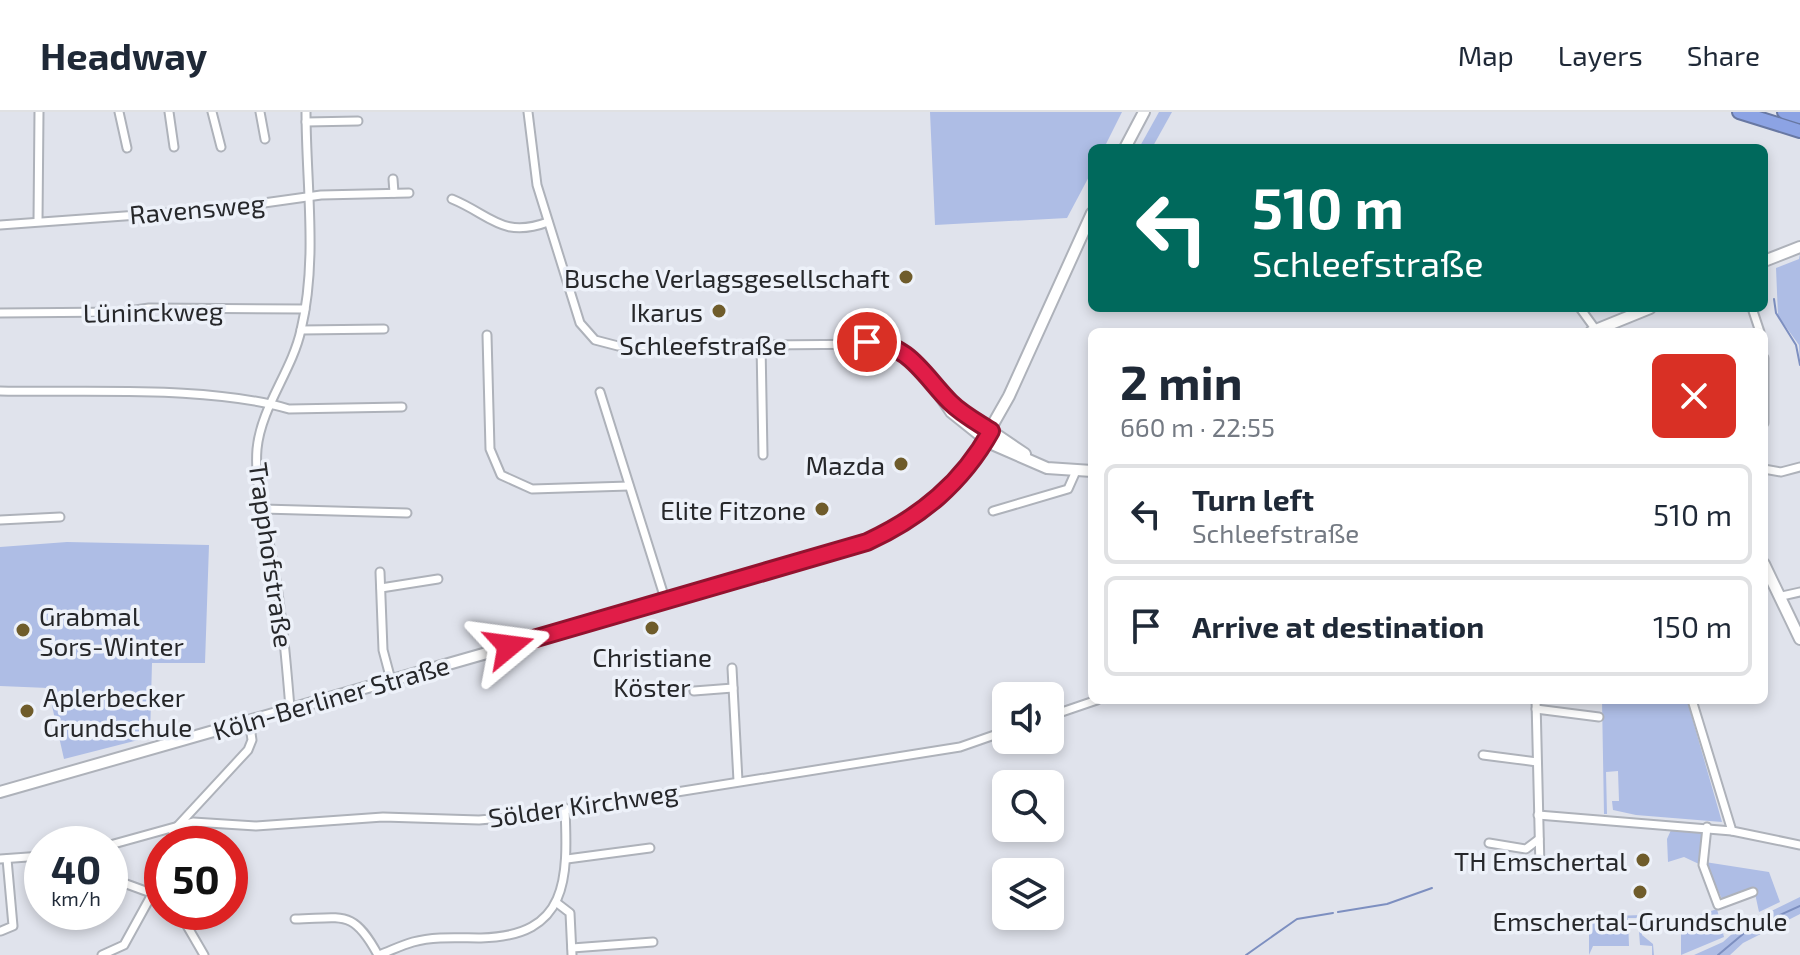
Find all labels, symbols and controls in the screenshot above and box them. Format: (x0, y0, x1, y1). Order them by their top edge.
text: Headway (40, 32, 207, 78)
text: Map (1458, 38, 1514, 72)
text: Layers (1558, 38, 1643, 72)
text: Share (1687, 38, 1760, 72)
text: 510 m (1252, 173, 1404, 240)
icon: left (1120, 176, 1224, 280)
street label: Ravensweg (128, 187, 266, 229)
text: Schleefstraße (1252, 241, 1484, 284)
place label: Busche Verlagsgesellschaft (564, 262, 890, 293)
marker: Busche Verlagsgesellschaft (897, 268, 915, 286)
street label: Lüninckweg (82, 294, 224, 328)
place label: Ikarus (630, 296, 703, 327)
marker: Ikarus (710, 302, 728, 320)
pin (833, 308, 901, 376)
icon: arrive (845, 320, 889, 364)
street label: Schleefstraße (619, 329, 787, 360)
text: 2 min (1120, 352, 1243, 410)
button: close (1652, 354, 1736, 438)
text: 660 m · 22:55 (1120, 411, 1275, 442)
place label: Mazda (806, 449, 885, 480)
marker: Mazda (892, 455, 910, 473)
street label: Trapphofstraße (244, 460, 300, 650)
text: Turn left (1192, 481, 1314, 517)
icon: left (1124, 492, 1168, 536)
place label: Elite Fitzone (660, 494, 806, 525)
text: 510 m (1653, 496, 1732, 532)
marker: Elite Fitzone (813, 500, 831, 518)
text: Schleefstraße (1192, 517, 1359, 548)
place label: Grabmal Sors-Winter (39, 600, 184, 661)
position arrow (467, 604, 551, 688)
icon: arrive (1124, 604, 1168, 648)
text: Arrive at destination (1192, 608, 1484, 644)
text: 150 m (1653, 608, 1732, 644)
marker: Christiane Köster (643, 619, 661, 637)
marker: Grabmal Sors-Winter (14, 621, 32, 639)
place label: Christiane Köster (592, 641, 712, 702)
street label: Köln-Berliner Straße (209, 648, 453, 746)
place label: Aplerbecker Grundschule (43, 681, 192, 742)
map controls (992, 682, 1064, 930)
button: sound (992, 682, 1064, 754)
marker: Aplerbecker Grundschule (18, 702, 36, 720)
button: search (992, 770, 1064, 842)
street label: Sölder Kirchweg (486, 775, 680, 833)
speed limit sign: 50 (144, 826, 248, 930)
text: 40 (51, 844, 101, 892)
place label: TH Emschertal (1454, 845, 1627, 876)
marker: TH Emschertal (1634, 851, 1652, 869)
button: layers (992, 858, 1064, 930)
marker: Emschertal-Grundschule (1631, 883, 1649, 901)
text: km/h (51, 886, 101, 910)
place label: Emschertal-Grundschule (1493, 905, 1787, 936)

